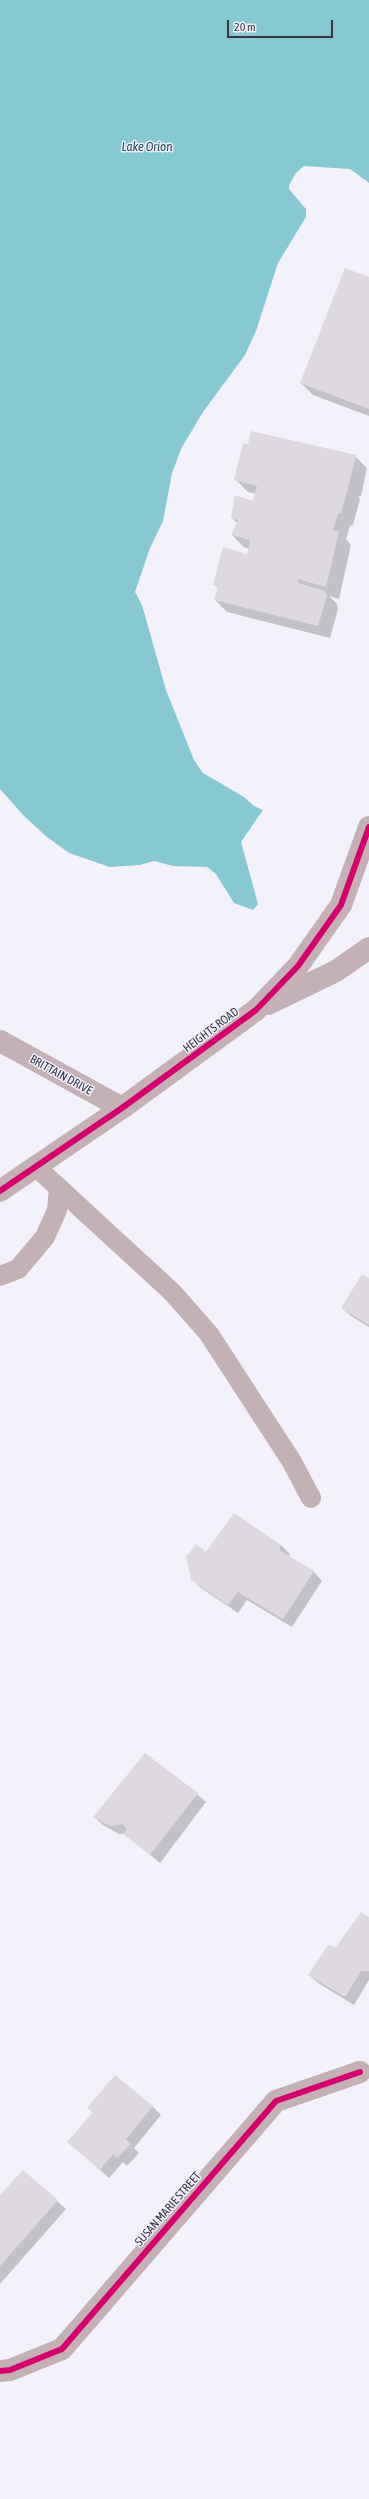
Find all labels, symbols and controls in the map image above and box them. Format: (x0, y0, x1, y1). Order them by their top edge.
scale bar (229, 12, 335, 38)
text: 20 m (234, 20, 256, 34)
water label: Lake Orion (121, 139, 173, 155)
street label: HEIGHTS ROAD (180, 1004, 242, 1056)
street label: BRITTAIN DRIVE (27, 1052, 95, 1098)
street label: SUSAN MARIE STREET (132, 2169, 204, 2249)

